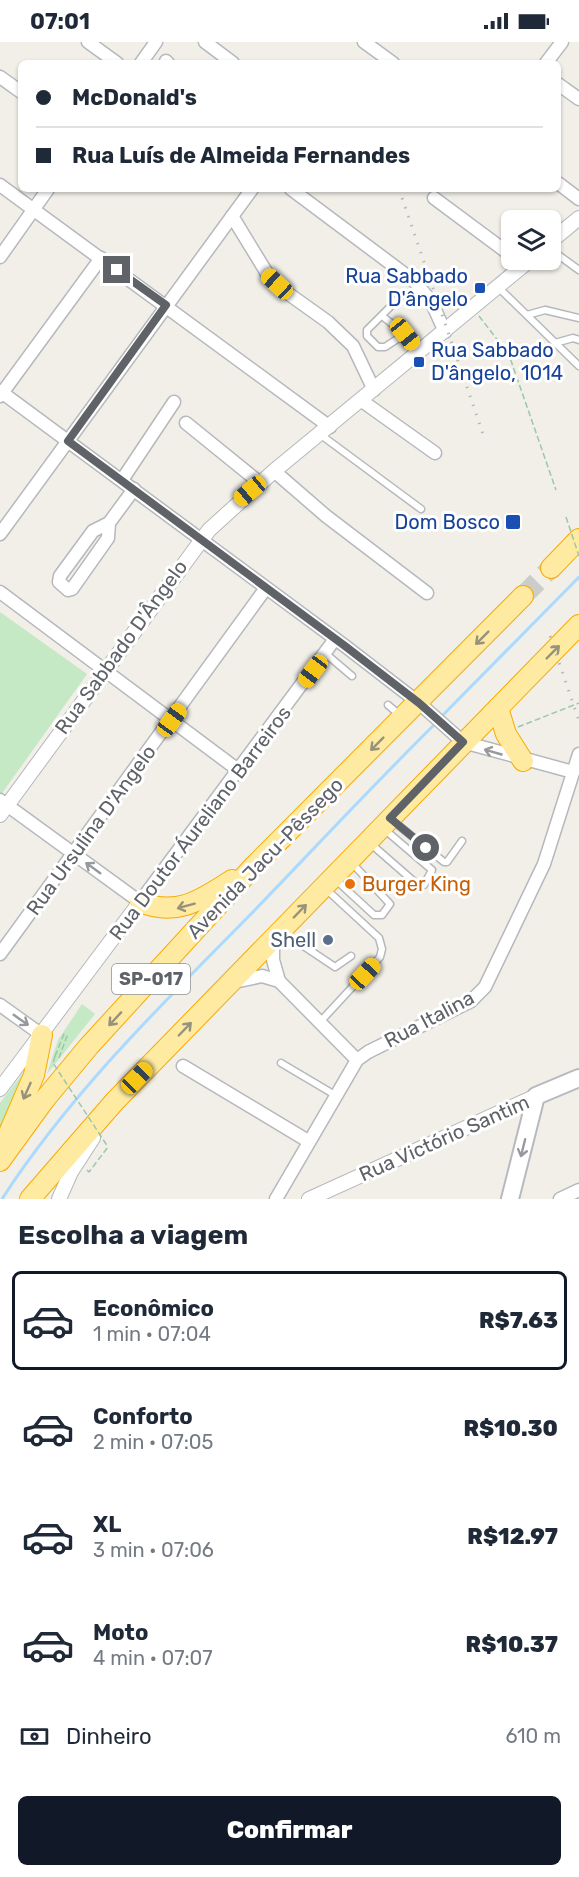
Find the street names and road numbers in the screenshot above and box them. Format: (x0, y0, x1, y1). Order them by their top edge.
street label: Rua Sabbado D'Ângelo (50, 555, 192, 739)
street label: Rua Doutor Áureliano Barreiros (104, 701, 296, 945)
street label: Rua Ursulina D'Angelo (21, 740, 161, 920)
street label: Avenida Jacu-Pêssego (182, 772, 348, 944)
road number: SP-017 (112, 964, 190, 994)
street label: Rua Italina (380, 985, 478, 1053)
street label: Rua Victório Santim (355, 1090, 533, 1186)

